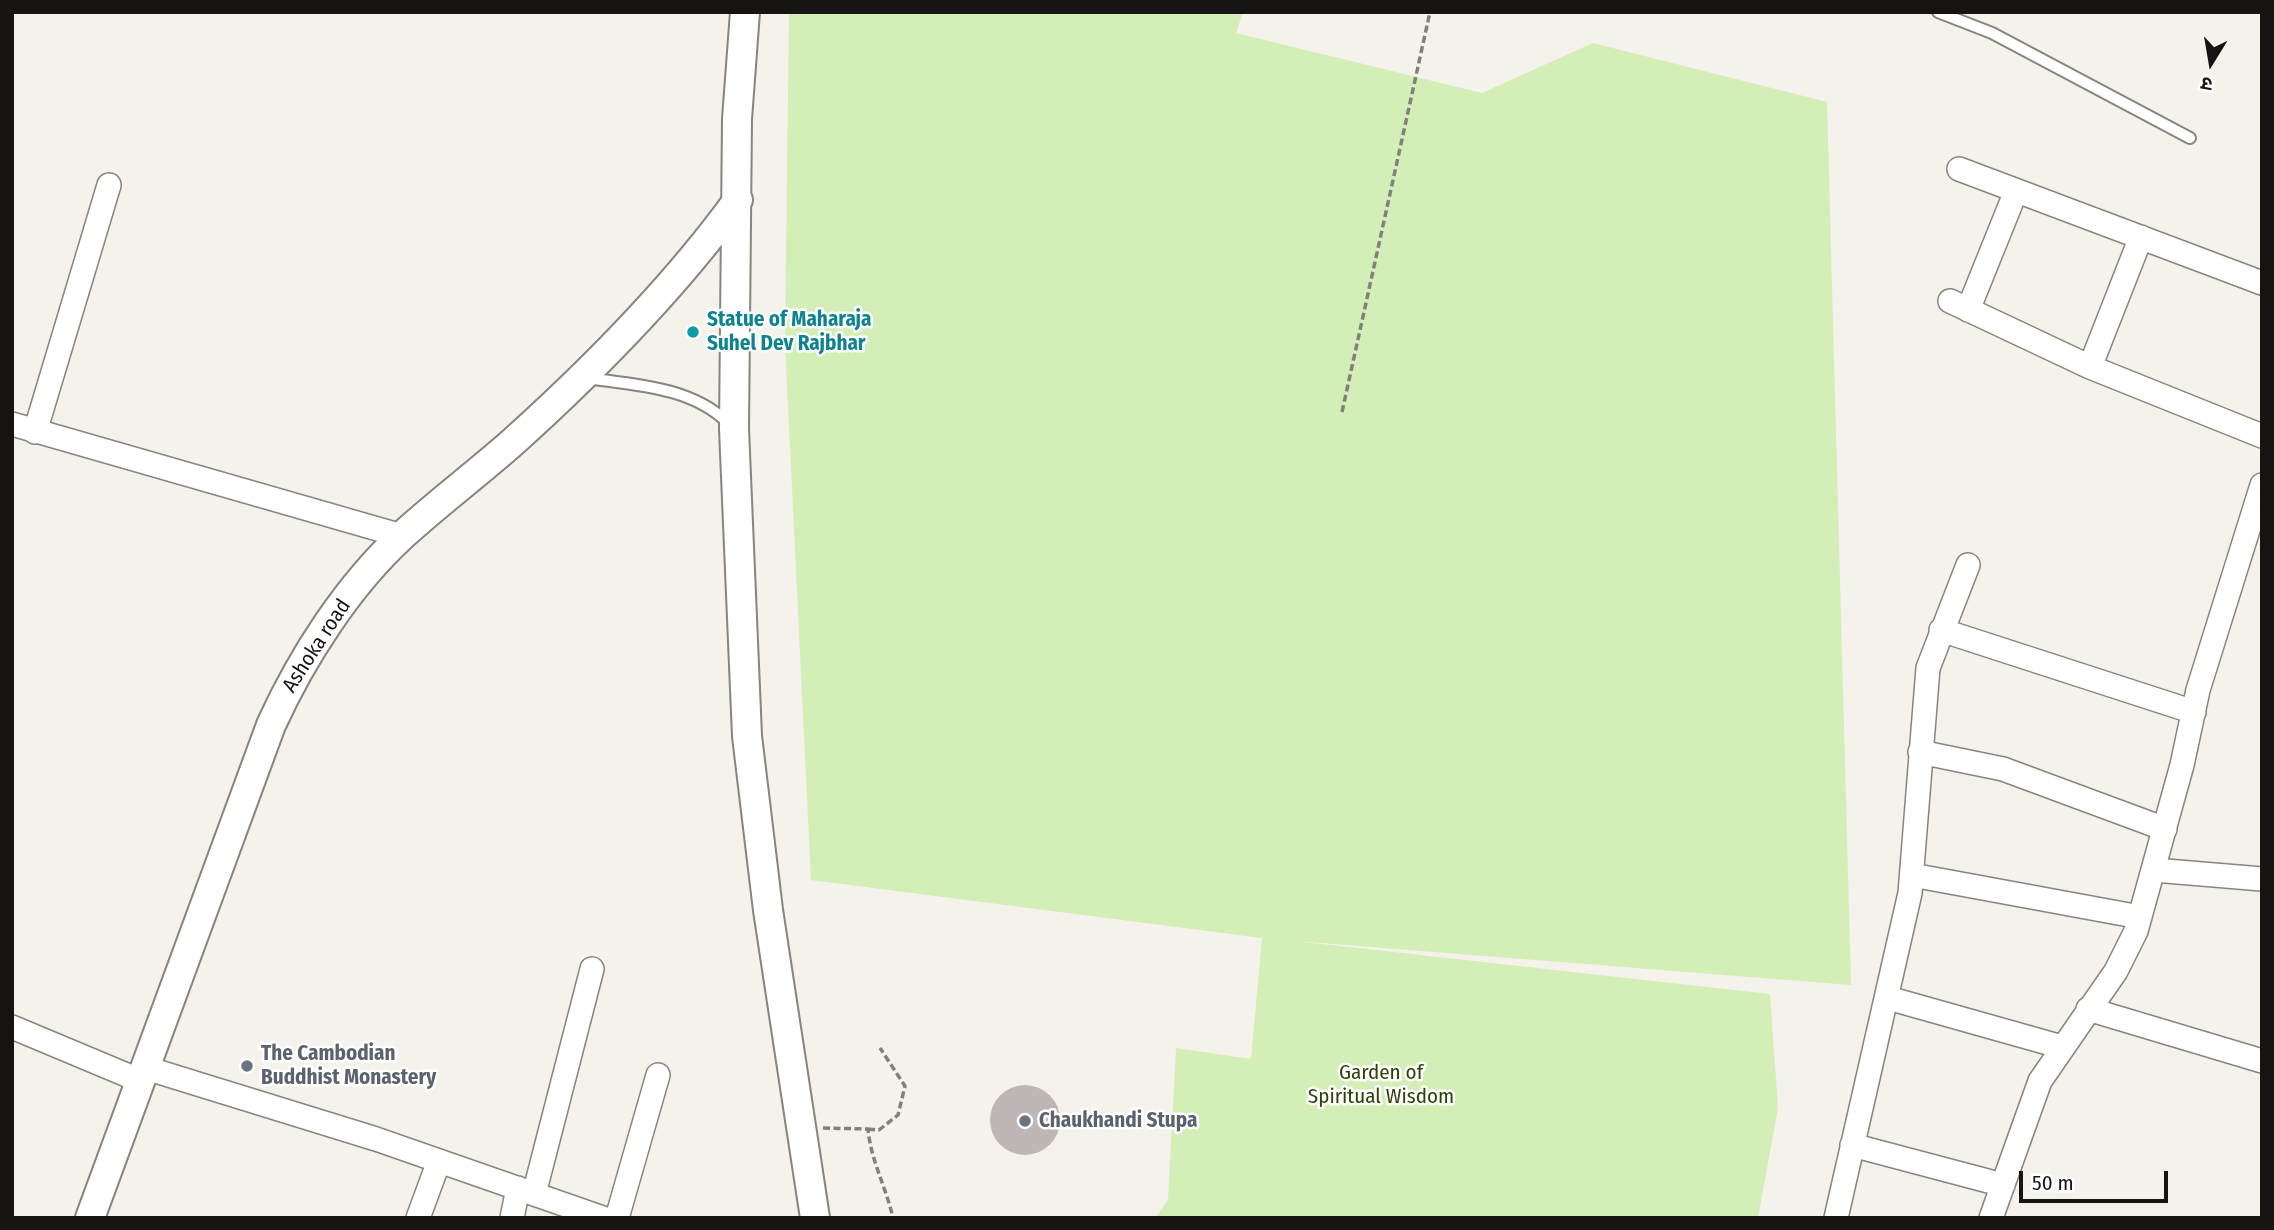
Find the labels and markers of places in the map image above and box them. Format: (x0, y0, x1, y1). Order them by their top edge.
place label: Statue of Maharaja Suhel Dev Rajbhar (707, 307, 871, 357)
marker: Statue of Maharaja Suhel Dev Rajbhar (685, 324, 701, 340)
place label: The Cambodian Buddhist Monastery (261, 1041, 436, 1091)
marker: The Cambodian Buddhist Monastery (239, 1058, 255, 1074)
place label: Chaukhandi Stupa (1039, 1108, 1197, 1134)
marker: Chaukhandi Stupa (1017, 1113, 1033, 1129)

